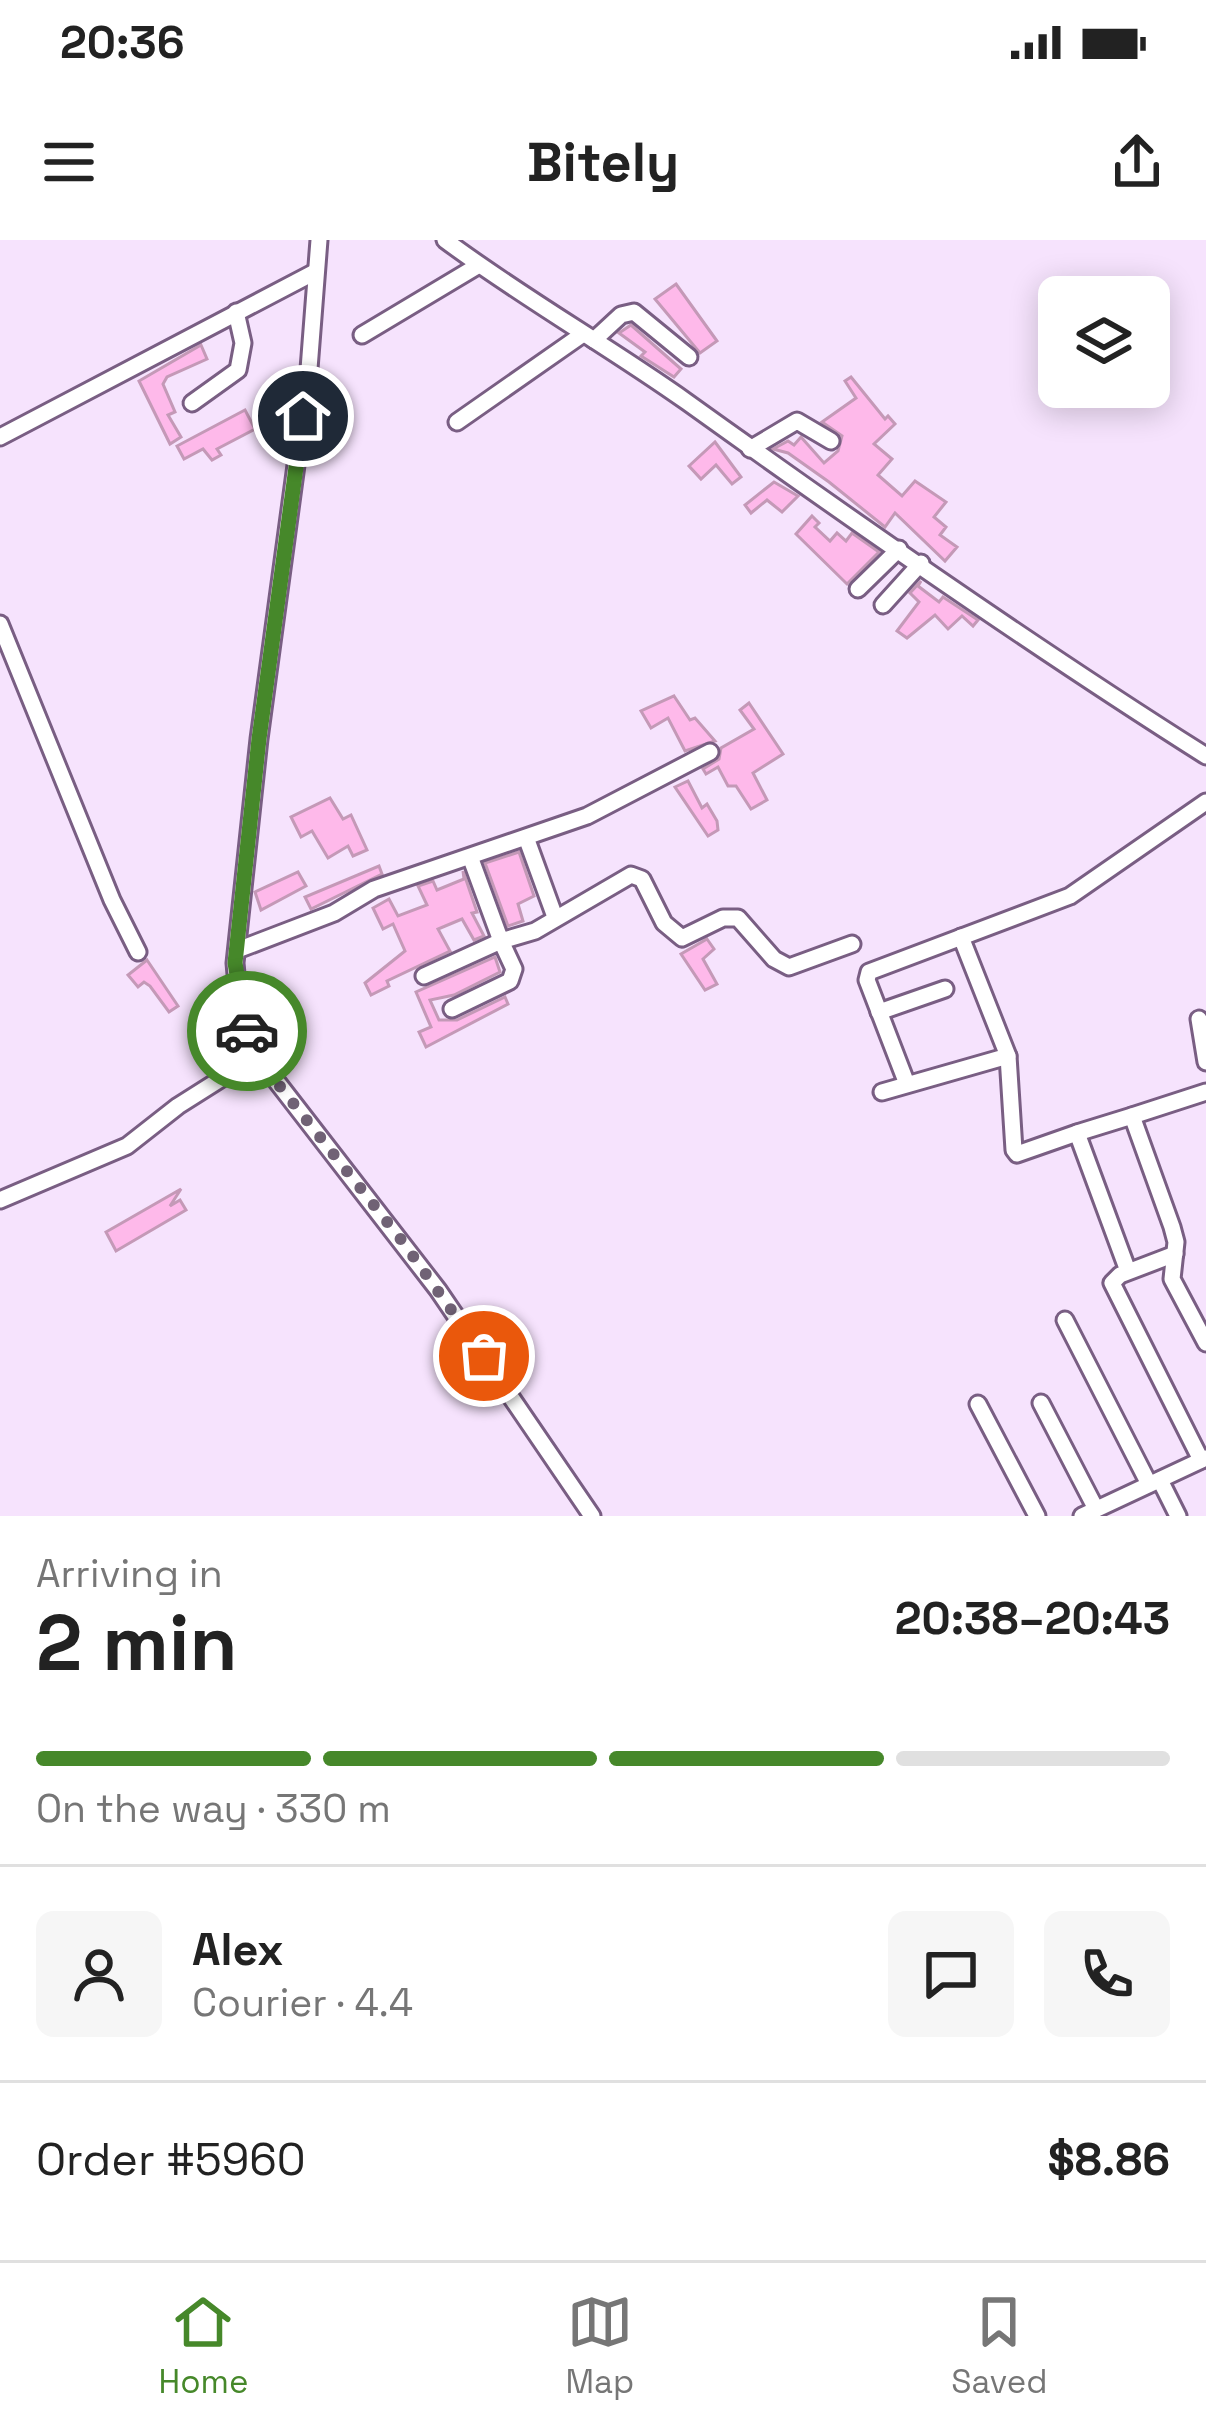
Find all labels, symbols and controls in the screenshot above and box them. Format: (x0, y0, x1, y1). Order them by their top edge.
text: 20:36 (60, 14, 184, 71)
text: Bitely (527, 128, 679, 197)
icon: menu (36, 129, 102, 195)
icon: share (1104, 129, 1170, 195)
map controls (1038, 276, 1170, 408)
button: layers (1038, 276, 1170, 408)
pin (252, 365, 354, 467)
icon: home (270, 383, 336, 449)
courier (187, 971, 307, 1091)
icon: car (214, 998, 280, 1064)
pin (433, 1305, 535, 1407)
icon: bag (451, 1323, 517, 1389)
text: Arriving in (36, 1549, 223, 1598)
text: 20:38–20:43 (895, 1590, 1170, 1647)
text: 2 min (36, 1593, 238, 1693)
text: On the way · 330 m (36, 1784, 391, 1833)
button: person (36, 1911, 162, 2037)
button: chat (888, 1911, 1014, 2037)
button: phone (1044, 1911, 1170, 2037)
text: Alex (192, 1921, 284, 1978)
text: Courier · 4.4 (192, 1978, 413, 2027)
text: Order #5960 (36, 2131, 306, 2188)
text: $8.86 (1048, 2131, 1170, 2188)
tab: Home (159, 2289, 248, 2403)
tab: Map (565, 2289, 634, 2403)
tab: Saved (951, 2289, 1047, 2403)

